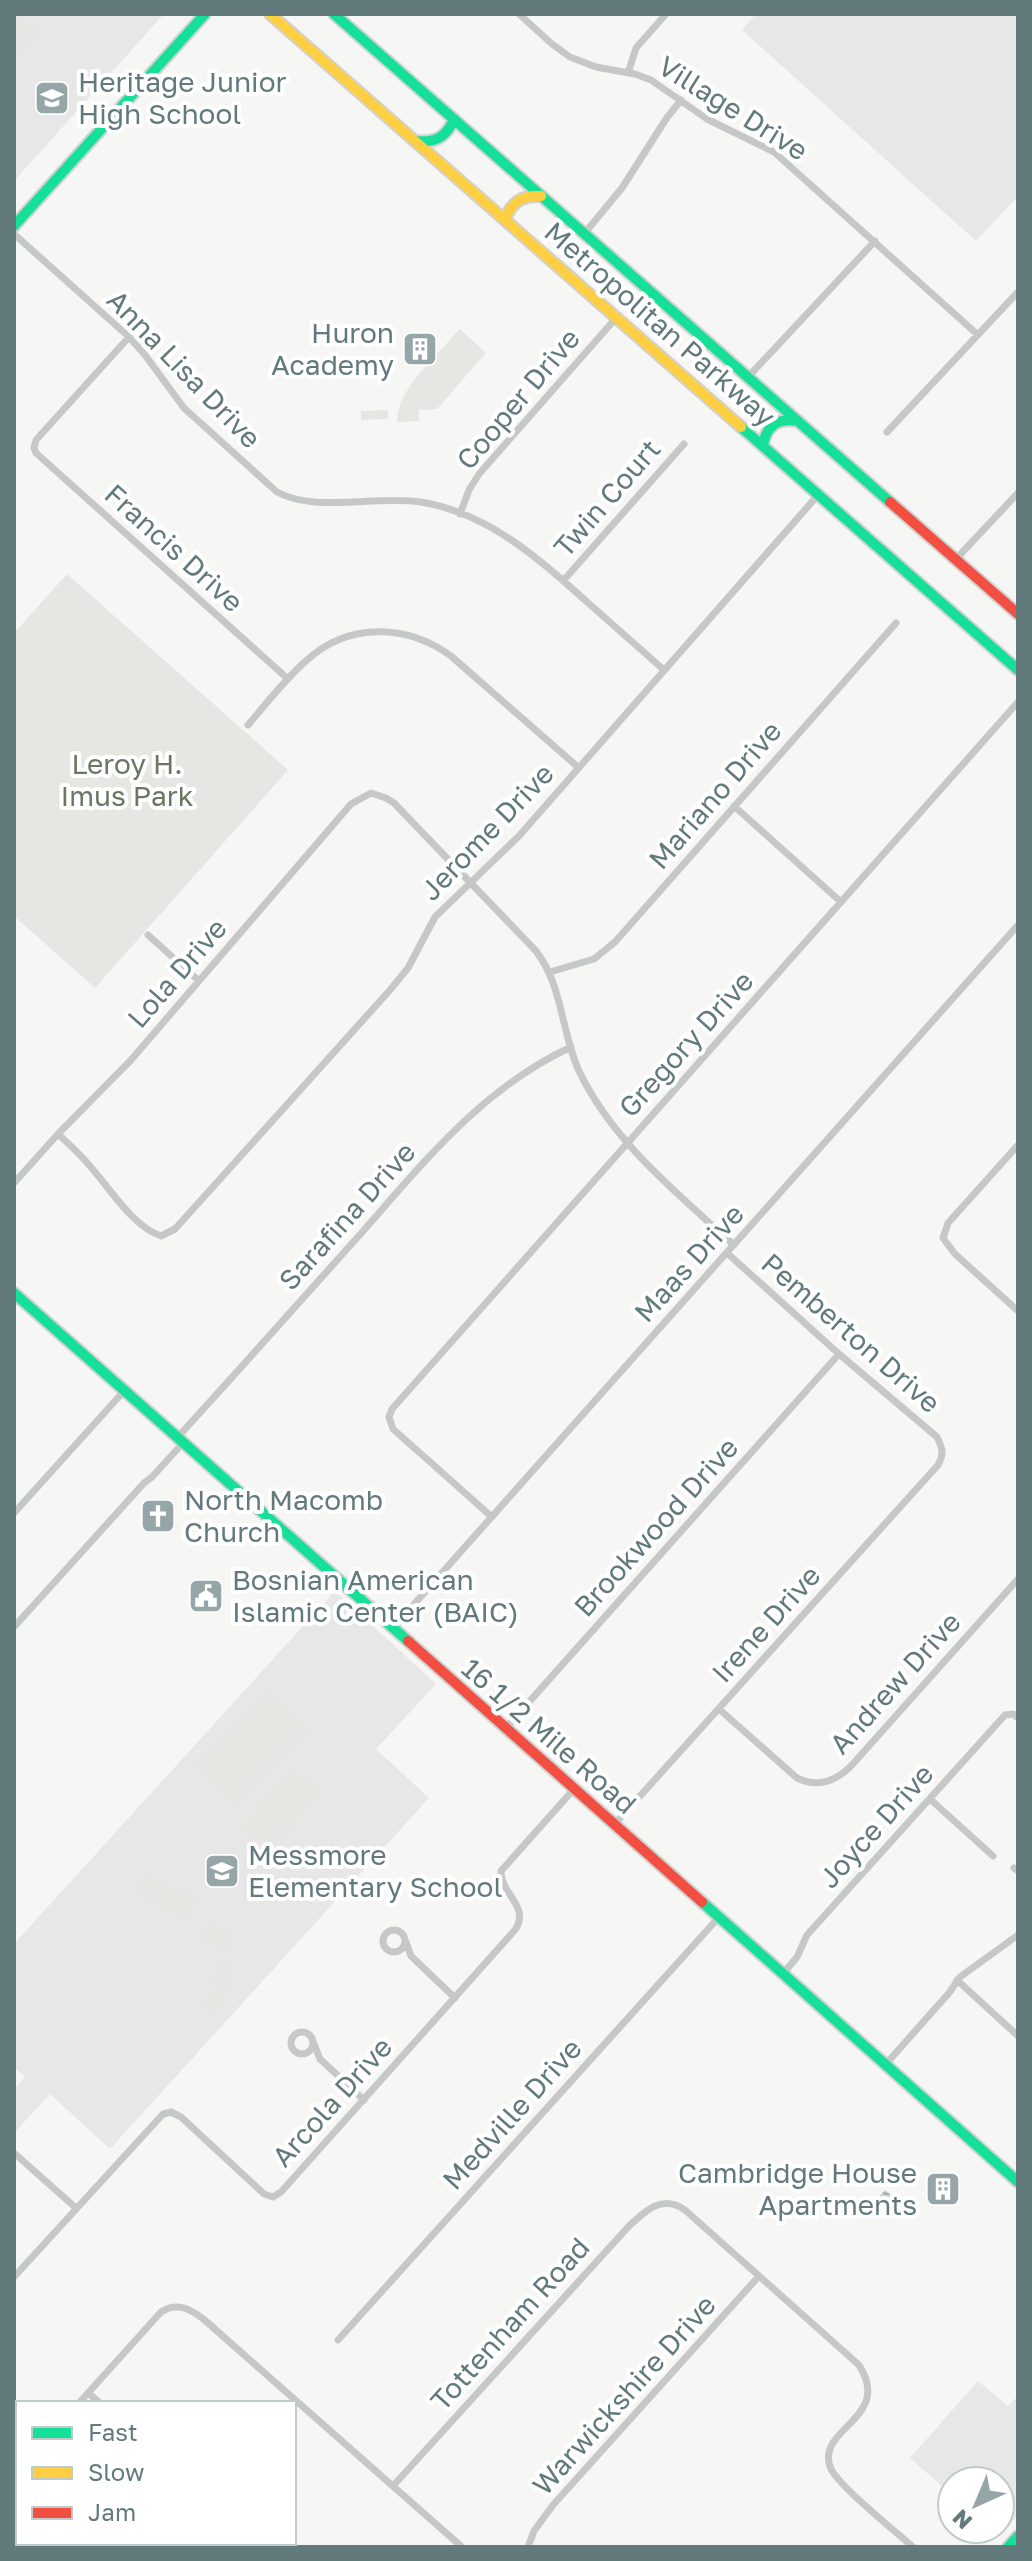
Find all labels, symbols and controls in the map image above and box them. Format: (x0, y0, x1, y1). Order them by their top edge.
street label: Village Drive (652, 49, 814, 167)
place label: Heritage Junior High School (78, 65, 286, 130)
school or university icon: Heritage Junior High School (33, 79, 71, 117)
street label: Metropolitan Parkway (538, 215, 783, 433)
street label: Anna Lisa Drive (101, 283, 268, 454)
place label: Huron Academy (271, 316, 394, 381)
street label: Cooper Drive (449, 322, 586, 476)
building icon: Huron Academy (401, 330, 439, 368)
street label: Twin Court (547, 432, 667, 563)
street label: Francis Drive (99, 477, 250, 618)
street label: Mariano Drive (642, 714, 788, 875)
park label: Leroy H. Imus Park (61, 747, 194, 812)
street label: Jerome Drive (413, 757, 560, 907)
street label: Lola Drive (120, 911, 233, 1034)
street label: Gregory Drive (612, 964, 760, 1123)
street label: Sarafina Drive (272, 1135, 422, 1296)
street label: Maas Drive (627, 1197, 750, 1328)
street label: Pemberton Drive (755, 1246, 947, 1419)
street label: Brookwood Drive (567, 1431, 744, 1623)
place label: North Macomb Church (184, 1483, 383, 1548)
church icon: North Macomb Church (139, 1497, 177, 1535)
street label: Irene Drive (705, 1559, 827, 1689)
place label: Bosnian American Islamic Center (BAIC) (232, 1563, 519, 1628)
public building icon: Bosnian American Islamic Center (BAIC) (187, 1577, 225, 1615)
street label: Andrew Drive (823, 1605, 967, 1760)
street label: 16 1/2 Mile Road (456, 1651, 643, 1820)
street label: Joyce Drive (812, 1757, 940, 1894)
place label: Messmore Elementary School (248, 1838, 502, 1903)
school or university icon: Messmore Elementary School (203, 1852, 241, 1890)
street label: Arcola Drive (265, 2030, 398, 2173)
street label: Medville Drive (435, 2032, 588, 2196)
place label: Cambridge House Apartments (678, 2156, 917, 2221)
building icon: Cambridge House Apartments (924, 2170, 962, 2208)
street label: Tottenham Road (424, 2231, 596, 2417)
street label: Warwickshire Drive (525, 2288, 722, 2501)
legend (16, 2401, 296, 2545)
text: Fast (88, 2417, 138, 2446)
text: Slow (88, 2457, 144, 2486)
north arrow (936, 2465, 1016, 2545)
text: Jam (88, 2497, 136, 2526)
text: N (946, 2504, 977, 2535)

